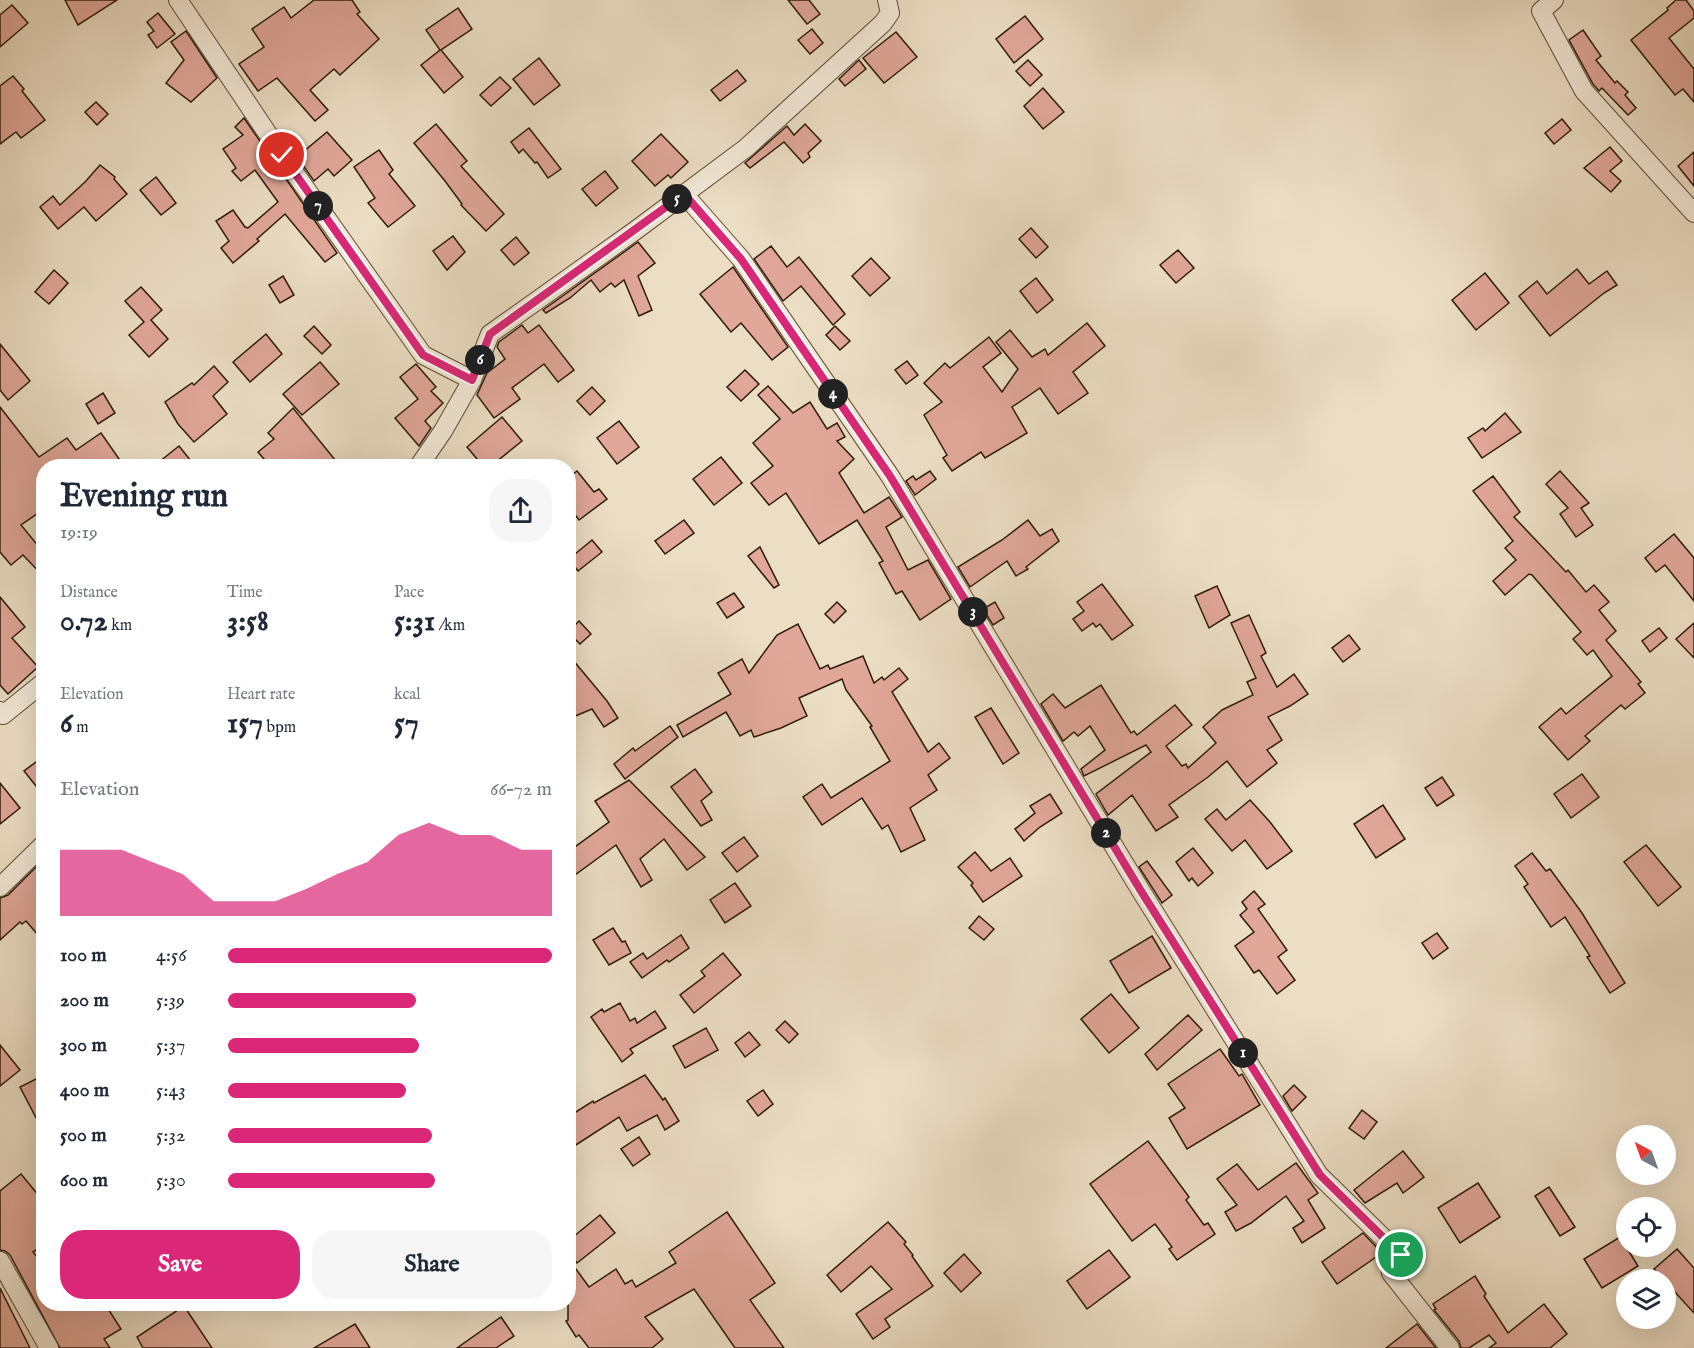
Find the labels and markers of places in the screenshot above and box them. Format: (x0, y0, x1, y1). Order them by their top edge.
pin (256, 129, 307, 180)
pin: 5 (662, 184, 692, 214)
pin: 7 (303, 191, 333, 221)
pin: 6 (465, 345, 495, 375)
pin: 4 (818, 379, 848, 409)
pin: 3 (958, 597, 988, 627)
pin: 2 (1091, 818, 1121, 848)
pin: 1 (1228, 1038, 1258, 1068)
pin (1375, 1229, 1426, 1280)

